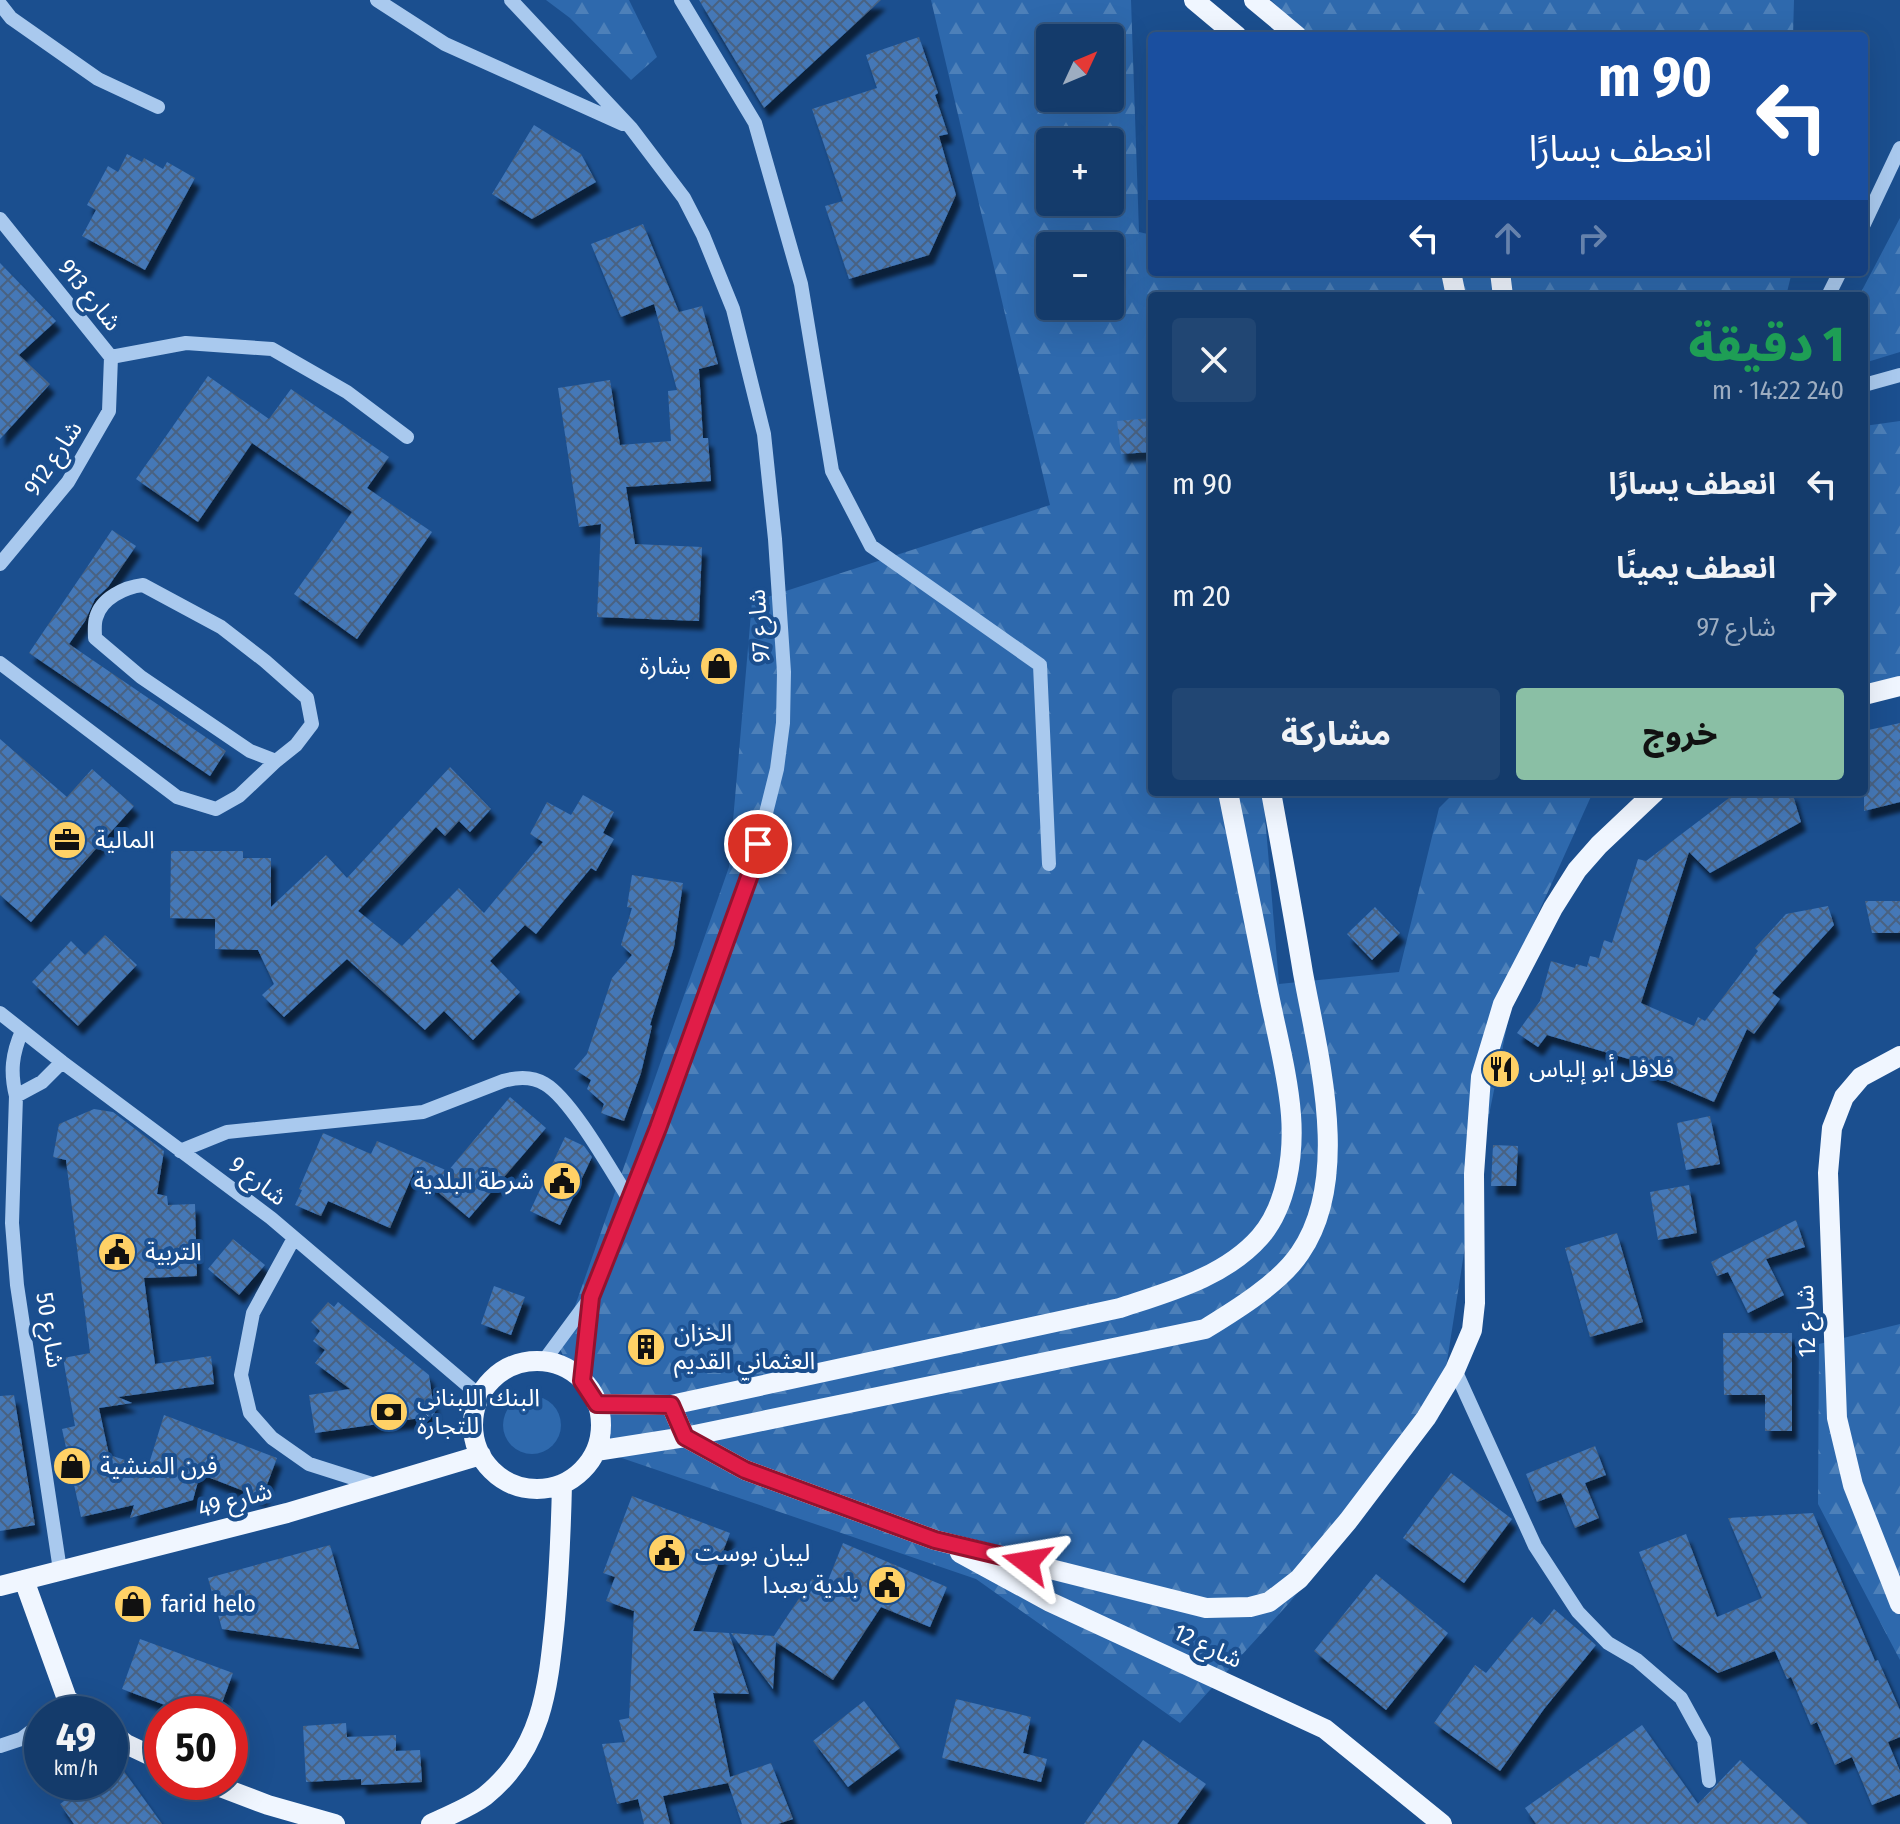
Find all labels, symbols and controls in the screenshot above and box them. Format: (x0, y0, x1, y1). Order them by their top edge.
north arrow (1036, 24, 1124, 112)
map controls (1036, 24, 1124, 320)
text: 90 m (1598, 44, 1712, 111)
icon: left (1740, 64, 1844, 168)
text: انعطف يسارًا (1529, 127, 1712, 171)
button: + (1036, 128, 1124, 216)
icon: left (1402, 216, 1446, 260)
icon: ahead (1486, 216, 1530, 260)
icon: right (1570, 216, 1614, 260)
button: − (1036, 232, 1124, 320)
street label: شارع 913 (50, 254, 127, 338)
text: 1 دقيقة (1688, 316, 1844, 374)
button: close (1172, 318, 1256, 402)
text: 240 m · 14:22 (1712, 375, 1844, 406)
street label: شارع 912 (18, 416, 90, 502)
icon: left (1800, 462, 1844, 506)
text: 90 m (1172, 466, 1232, 502)
text: انعطف يسارًا (1609, 466, 1776, 502)
text: انعطف يمينًا (1616, 550, 1776, 586)
icon: right (1800, 574, 1844, 618)
text: 20 m (1172, 578, 1231, 614)
street label: شارع 97 (742, 588, 779, 664)
text: شارع 97 (1696, 612, 1776, 643)
shop icon: بشارة (698, 645, 740, 687)
place label: بشارة (640, 652, 691, 680)
button: مشاركة (1172, 688, 1500, 780)
button: خروج (1516, 688, 1844, 780)
pin (724, 810, 792, 878)
office icon: المالية (46, 819, 88, 861)
icon: arrive (736, 822, 780, 866)
place label: المالية (95, 826, 155, 854)
restaurant icon: فلافل أبو إلياس (1480, 1048, 1522, 1090)
place label: فلافل أبو إلياس (1529, 1053, 1674, 1085)
street label: شارع 9 (222, 1151, 292, 1214)
public building icon: شرطة البلدية (541, 1160, 583, 1202)
place label: شرطة البلدية (414, 1167, 534, 1195)
public building icon: التربية (96, 1231, 138, 1273)
place label: التربية (145, 1238, 202, 1266)
street label: شارع 12 (1791, 1284, 1824, 1358)
street label: شارع 50 (27, 1290, 70, 1370)
place label: الخزان العثماني القديم (674, 1319, 815, 1380)
building icon: الخزان العثماني القديم (625, 1326, 667, 1368)
place label: البنك اللبناني للتجارة (417, 1384, 540, 1440)
bank icon: البنك اللبناني للتجارة (368, 1391, 410, 1433)
shop icon: فرن المنشية (51, 1445, 93, 1487)
place label: فرن المنشية (100, 1452, 217, 1480)
street label: شارع 49 (195, 1477, 276, 1526)
position arrow (985, 1520, 1069, 1604)
public building icon: ليبان بوست (646, 1532, 688, 1574)
place label: ليبان بوست (695, 1539, 810, 1567)
public building icon: بلدية بعبدا (866, 1564, 908, 1606)
place label: بلدية بعبدا (762, 1571, 859, 1599)
shop icon: farid helo (112, 1583, 154, 1625)
place label: farid helo (161, 1590, 256, 1618)
street label: شارع 12 (1168, 1618, 1247, 1677)
speed limit sign: 50 (144, 1696, 248, 1800)
text: 49 (56, 1714, 96, 1762)
text: km/h (54, 1756, 98, 1780)

